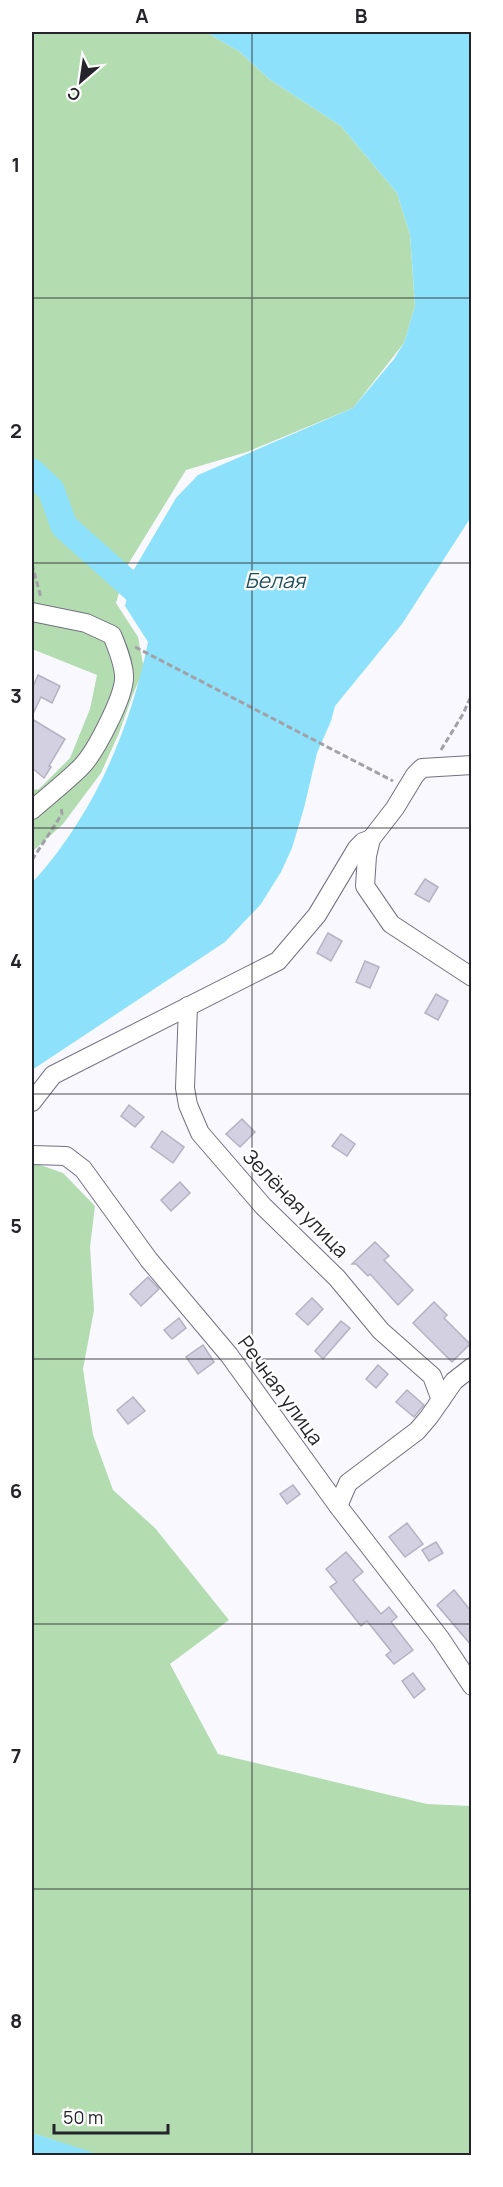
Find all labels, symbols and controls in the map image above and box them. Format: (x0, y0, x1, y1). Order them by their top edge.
text: A (135, 2, 149, 29)
text: B (355, 2, 368, 29)
north arrow (51, 51, 111, 111)
text: С (63, 82, 84, 107)
text: 1 (12, 151, 20, 178)
text: 2 (10, 417, 22, 444)
water label: Белая (245, 566, 307, 594)
text: 3 (10, 682, 22, 709)
text: 4 (10, 947, 22, 974)
street label: Зелёная улица (237, 1143, 355, 1263)
text: 5 (10, 1212, 22, 1239)
street label: Речная улица (232, 1330, 330, 1450)
text: 6 (10, 1477, 22, 1504)
text: 7 (11, 1742, 21, 1769)
text: 8 (10, 2007, 22, 2034)
scale bar (54, 2097, 168, 2135)
text: 50 m (63, 2105, 103, 2129)

